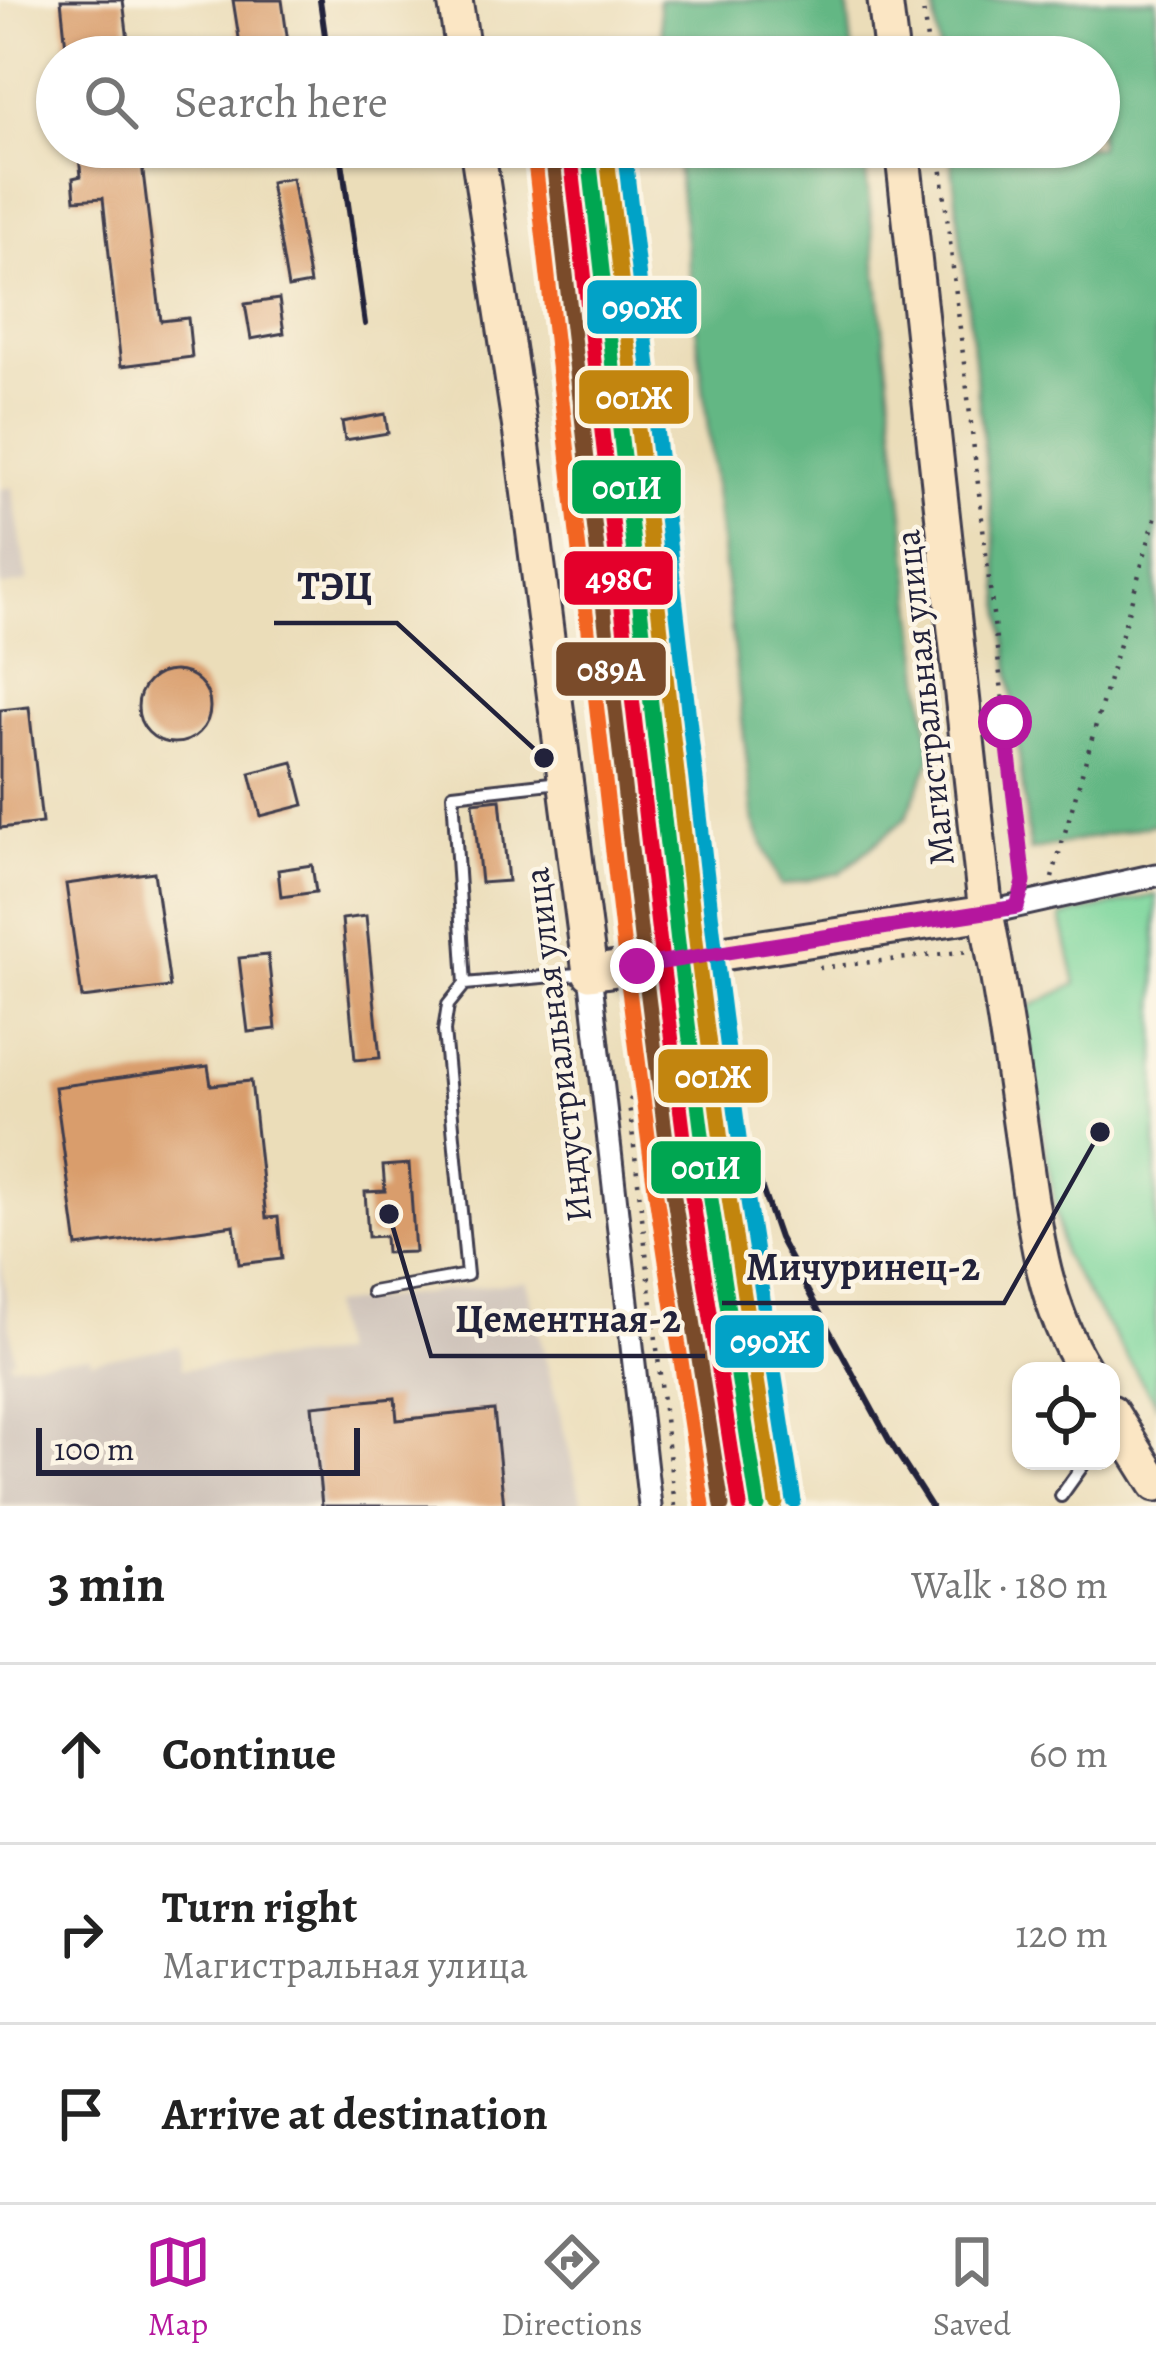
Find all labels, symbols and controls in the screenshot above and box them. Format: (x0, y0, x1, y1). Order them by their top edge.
search box (36, 36, 1120, 168)
icon: search (78, 69, 144, 135)
text: Search here (174, 71, 388, 133)
line badge: 090Ж (585, 278, 699, 336)
text: 090Ж (602, 285, 682, 330)
line badge: 001Ж (577, 368, 691, 426)
text: 001Ж (596, 375, 673, 420)
line badge: 001И (570, 458, 683, 516)
text: 001И (592, 465, 662, 510)
street label: Магистральная улица (882, 527, 966, 868)
callout: ТЭЦ (274, 548, 397, 623)
line badge: 498С (562, 549, 675, 607)
text: 498С (586, 556, 652, 601)
text: ТЭЦ (298, 559, 372, 612)
line badge: 089А (554, 640, 668, 698)
text: 089А (577, 647, 646, 692)
route start (978, 695, 1032, 749)
street label: Индустриальная улица (511, 864, 603, 1225)
route end (610, 939, 664, 993)
line badge: 001Ж (656, 1047, 770, 1105)
text: 001Ж (675, 1054, 752, 1099)
line badge: 001И (649, 1139, 763, 1196)
text: 001И (671, 1145, 741, 1190)
callout: Мичуринец-2 (722, 1228, 1004, 1303)
text: Мичуринец-2 (746, 1240, 980, 1293)
callout: Цементная-2 (431, 1281, 705, 1356)
text: Цементная-2 (455, 1292, 681, 1345)
line badge: 090Ж (713, 1313, 826, 1370)
text: 090Ж (730, 1319, 810, 1364)
map controls (1012, 1362, 1120, 1470)
button: locate (1012, 1362, 1120, 1470)
scale bar (36, 1422, 360, 1475)
text: 100 m (54, 1426, 134, 1471)
text: 3 min (48, 1549, 165, 1619)
text: Walk · 180 m (911, 1558, 1108, 1611)
icon: ahead (48, 1721, 114, 1787)
text: Continue (162, 1723, 336, 1785)
text: 60 m (1029, 1727, 1108, 1780)
text: Turn right (162, 1876, 357, 1938)
icon: right (48, 1901, 114, 1967)
text: 120 m (1015, 1907, 1108, 1960)
text: Магистральная улица (162, 1938, 528, 1991)
icon: arrive (48, 2081, 114, 2147)
text: Arrive at destination (162, 2083, 548, 2145)
tab: Map (145, 2229, 211, 2346)
tab: Directions (501, 2229, 643, 2346)
tab: Saved (933, 2229, 1011, 2346)

